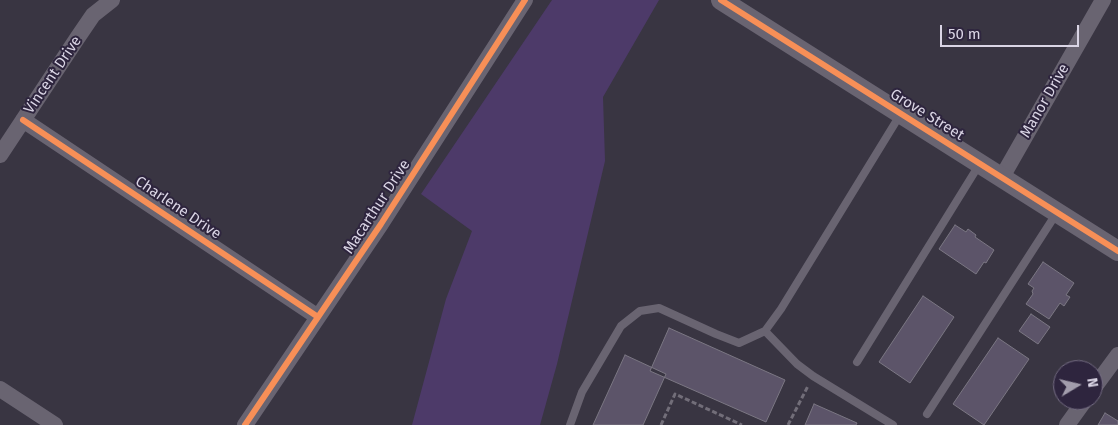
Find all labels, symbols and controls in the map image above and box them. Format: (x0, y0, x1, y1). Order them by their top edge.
scale bar (943, 15, 1082, 47)
text: 50 m (948, 25, 981, 43)
street label: Vincent Drive (20, 33, 86, 117)
street label: Manor Drive (1017, 61, 1073, 141)
street label: Grove Street (887, 85, 967, 145)
street label: Macarthur Drive (340, 157, 414, 257)
street label: Charlene Drive (132, 173, 224, 243)
north arrow (1053, 360, 1103, 410)
text: N (1083, 377, 1101, 389)

